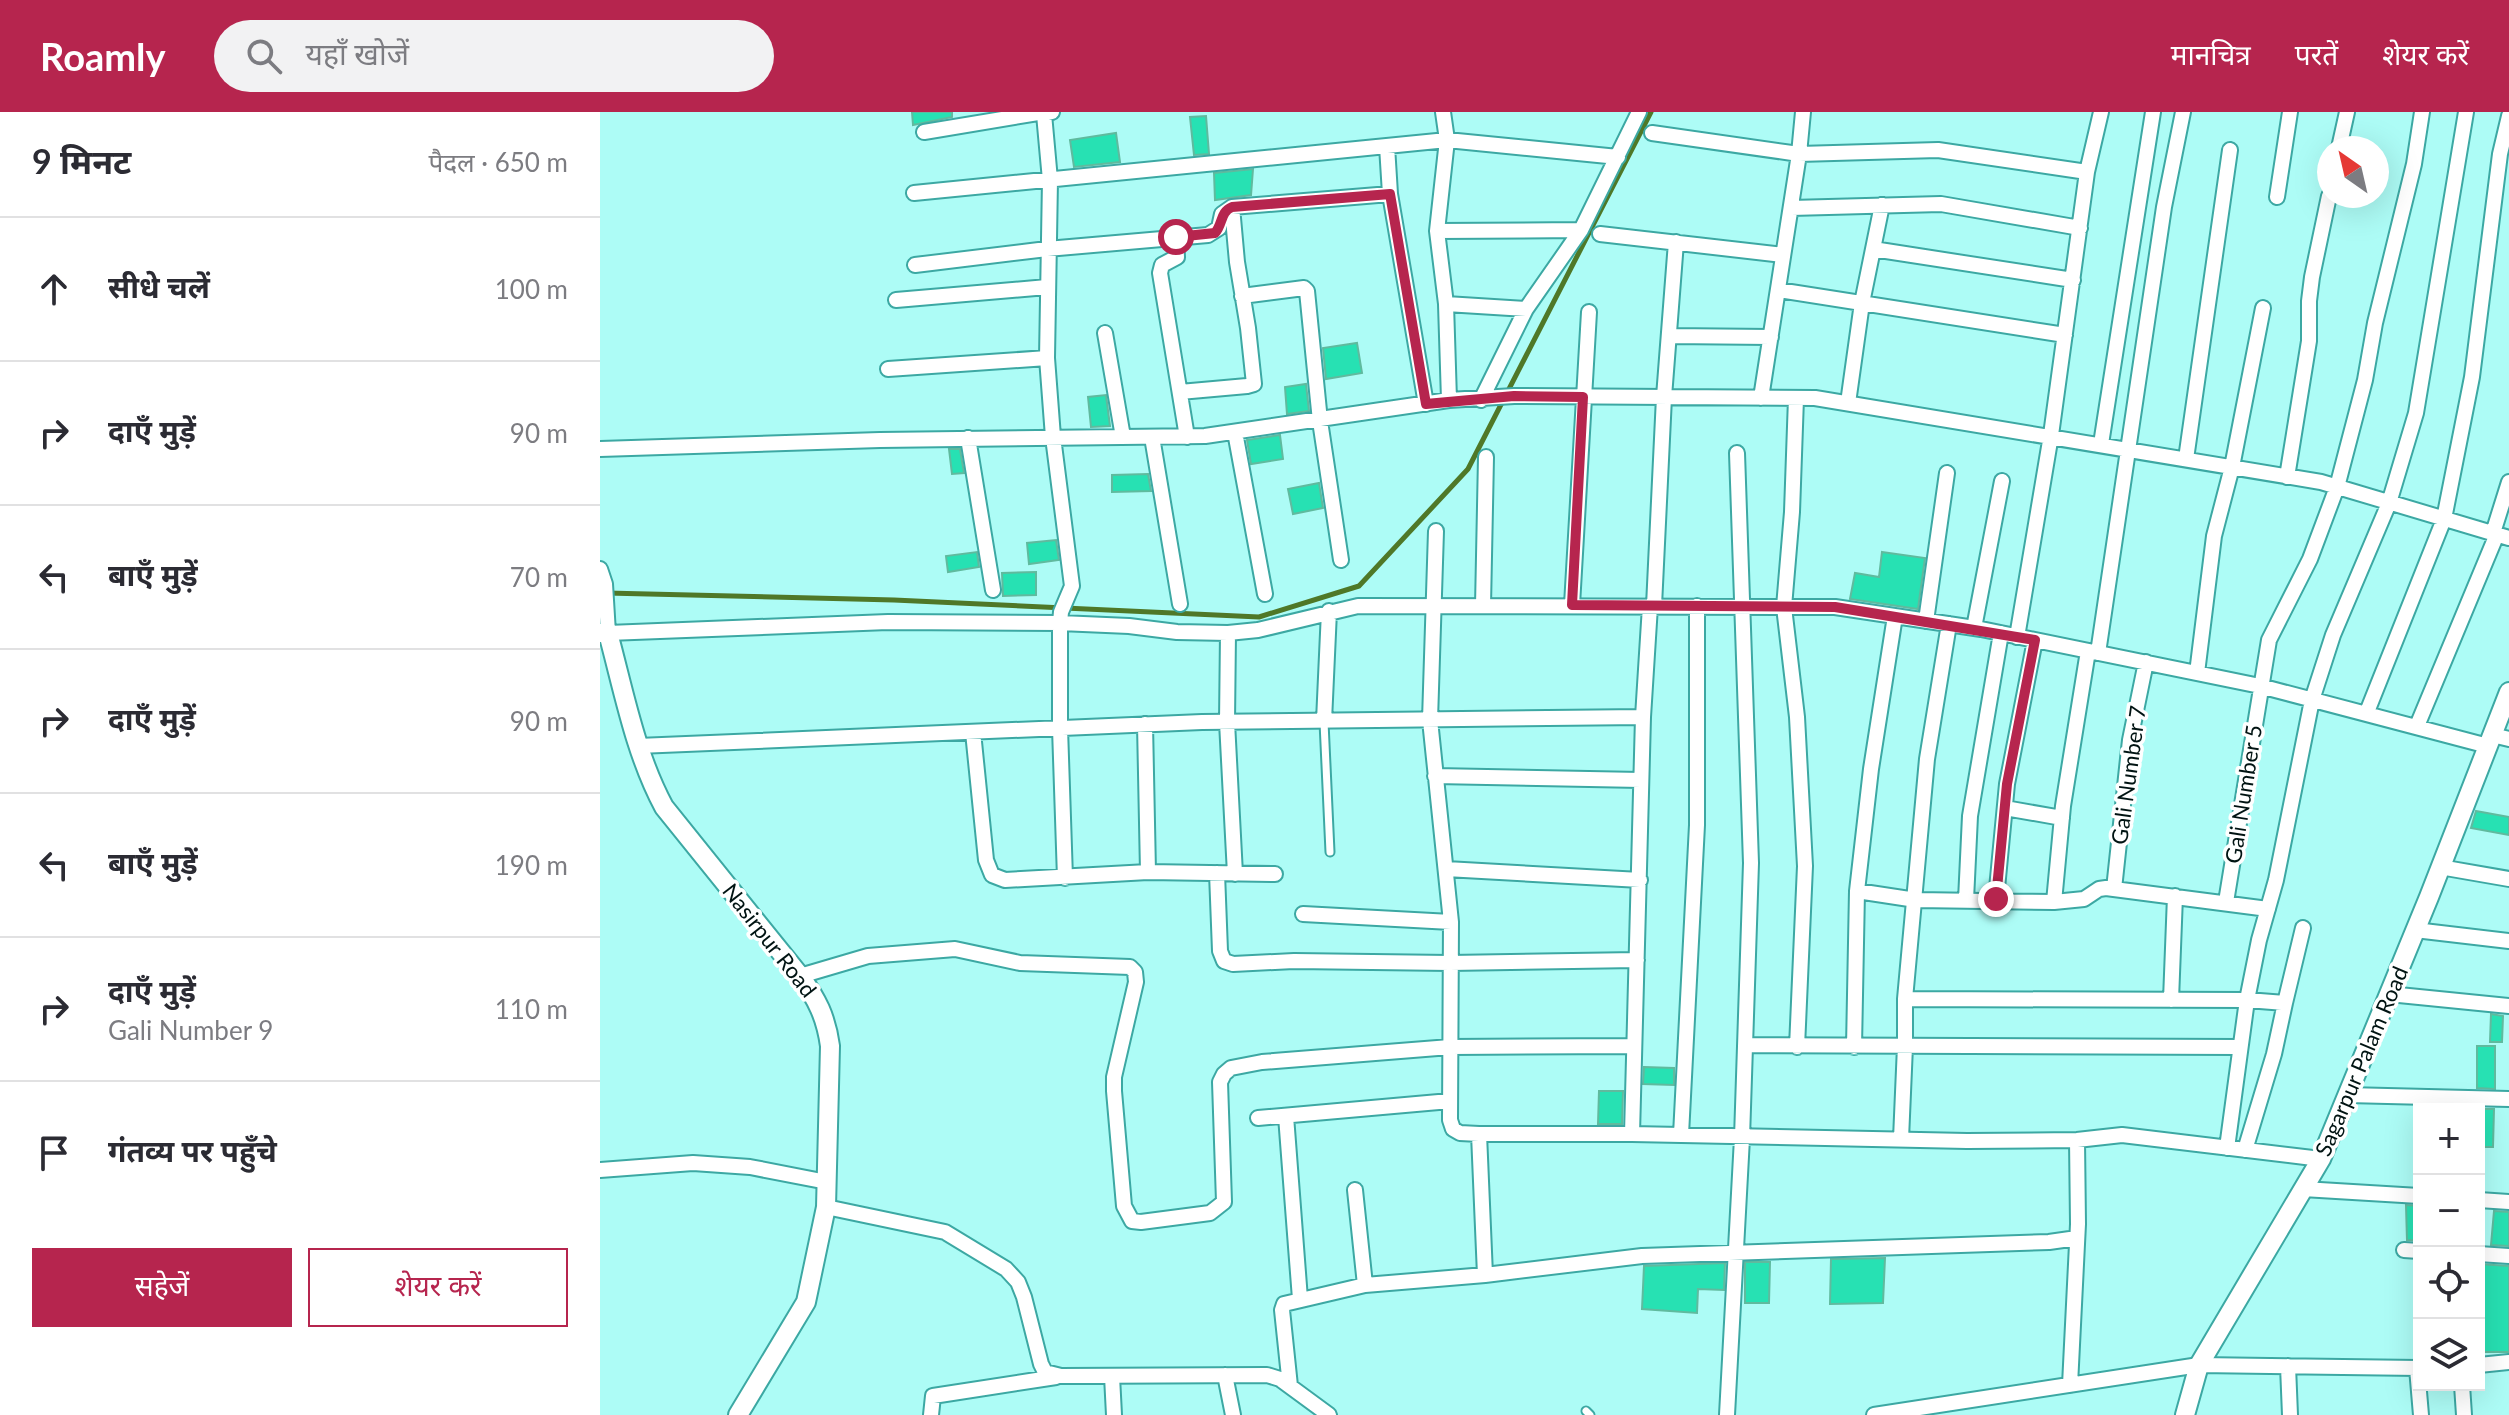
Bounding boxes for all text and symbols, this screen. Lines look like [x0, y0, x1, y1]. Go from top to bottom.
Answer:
search box [214, 20, 774, 92]
text: Roamly [40, 33, 166, 79]
icon: search [242, 34, 286, 78]
text: यहाँ खोजें [306, 35, 409, 71]
text: मानचित्र [2171, 37, 2251, 71]
text: परतें [2295, 37, 2338, 71]
text: शेयर करें [2382, 37, 2469, 71]
north arrow [2317, 136, 2389, 208]
text: 9 मिनट [32, 140, 131, 181]
text: पैदल · 650 m [428, 146, 568, 178]
route start [1158, 219, 1194, 255]
icon: ahead [32, 267, 76, 311]
text: सीधे चलें [108, 268, 210, 304]
text: 100 m [495, 273, 568, 305]
icon: right [32, 411, 76, 455]
text: दाएँ मुड़ें [108, 412, 196, 448]
text: 90 m [510, 417, 568, 449]
icon: left [32, 555, 76, 599]
text: बाएँ मुड़ें [108, 556, 198, 592]
text: 70 m [510, 561, 568, 593]
icon: right [32, 699, 76, 743]
text: दाएँ मुड़ें [108, 700, 196, 736]
street label: Gali Number 7 [2105, 704, 2151, 846]
text: 90 m [510, 705, 568, 737]
street label: Gali Number 5 [2219, 723, 2267, 865]
icon: left [32, 843, 76, 887]
text: बाएँ मुड़ें [108, 844, 198, 880]
text: 190 m [495, 849, 568, 881]
street label: Nasirpur Road [717, 878, 823, 1002]
route end [1978, 881, 2014, 917]
street label: Sagarpur Palam Road [2309, 962, 2413, 1160]
text: दाएँ मुड़ें [108, 972, 196, 1008]
icon: right [32, 987, 76, 1031]
text: 110 m [495, 993, 568, 1025]
text: Gali Number 9 [108, 1014, 273, 1046]
map controls [2413, 1103, 2485, 1391]
button: + [2413, 1103, 2485, 1175]
icon: arrive [32, 1131, 76, 1175]
text: गंतव्य पर पहुँचे [108, 1132, 277, 1168]
button: − [2413, 1175, 2485, 1247]
button: locate [2413, 1247, 2485, 1319]
button: सहेजें [32, 1248, 292, 1327]
button: शेयर करें [308, 1248, 568, 1327]
button: layers [2413, 1319, 2485, 1391]

